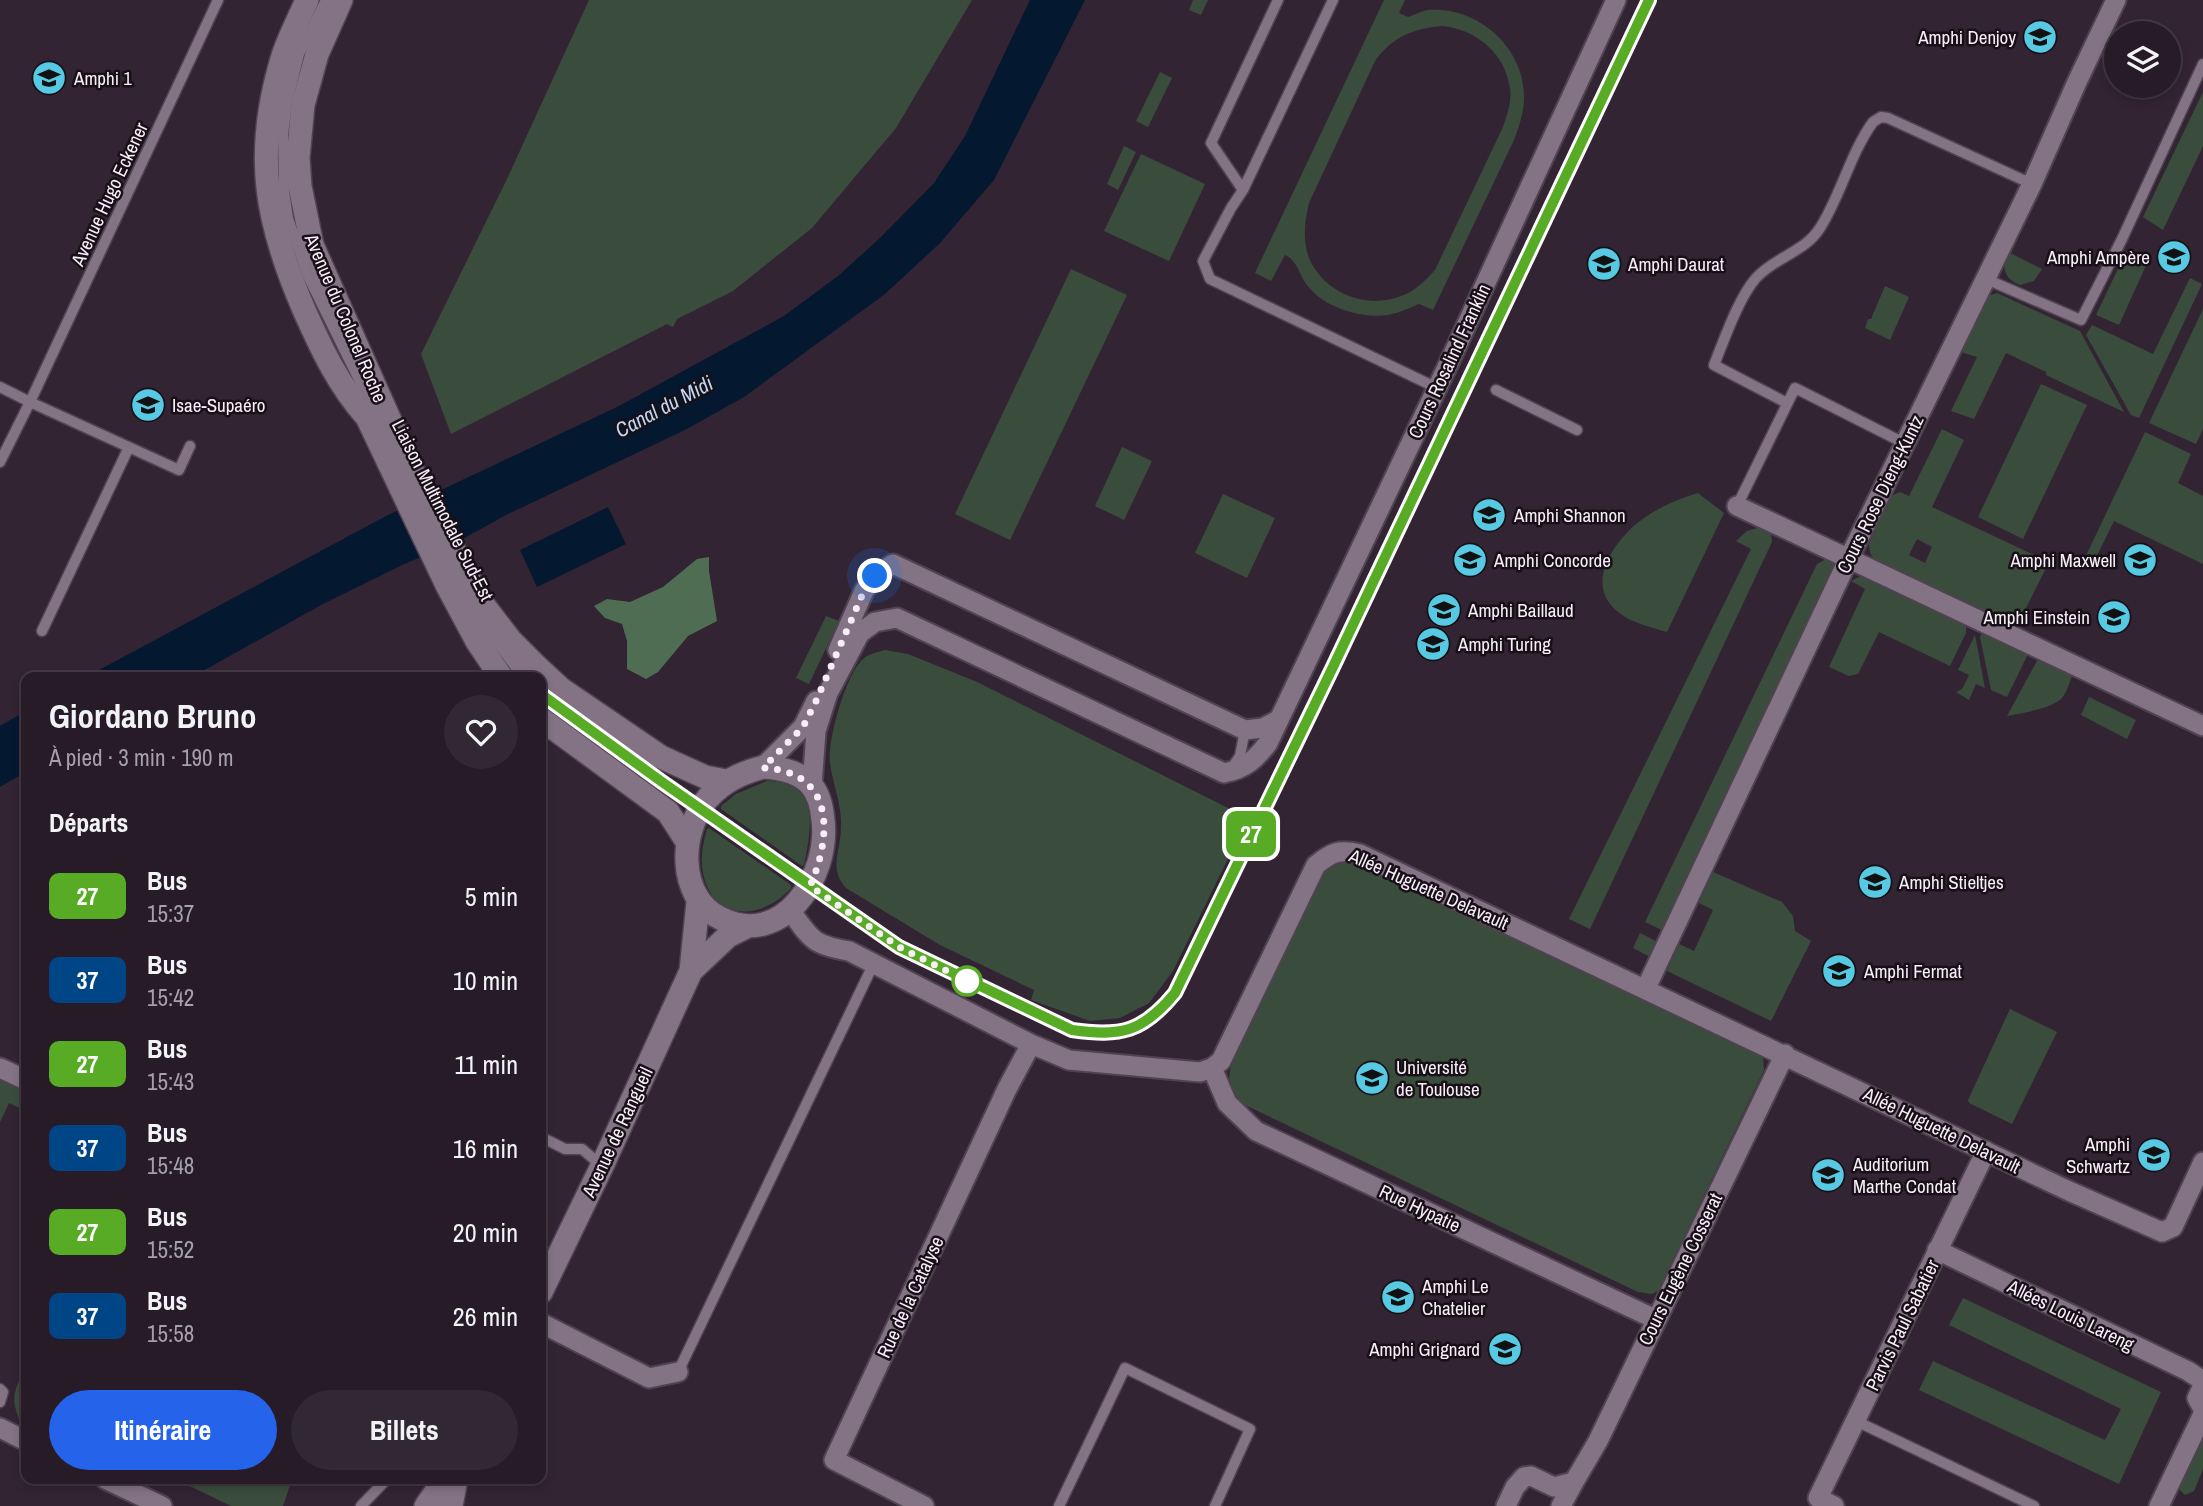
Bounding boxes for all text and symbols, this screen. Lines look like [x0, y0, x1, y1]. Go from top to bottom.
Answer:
school or university icon: Amphi Denjoy [2021, 18, 2059, 56]
map controls [2104, 21, 2181, 98]
button: layers [2104, 21, 2181, 98]
place label: Amphi Denjoy [1917, 24, 2016, 50]
school or university icon: Amphi 1 [30, 59, 68, 97]
place label: Amphi 1 [73, 65, 132, 91]
street label: Avenue Hugo Eckener [64, 117, 154, 271]
street label: Avenue du Colonel Roche [298, 229, 393, 406]
school or university icon: Amphi Ampère [2155, 238, 2193, 276]
place label: Amphi Ampère [2046, 244, 2150, 270]
school or university icon: Amphi Daurat [1585, 245, 1623, 283]
place label: Amphi Daurat [1627, 251, 1725, 277]
street label: Cours Rosalind Franklin [1402, 279, 1496, 443]
water label: Canal du Midi [610, 368, 718, 445]
school or university icon: Isae-Supaéro [129, 386, 167, 424]
place label: Isae-Supaéro [172, 392, 266, 418]
street label: Cours Rose Dieng-Kuntz [1830, 410, 1930, 578]
street label: Liaison Multimodale Sud-Est [386, 415, 500, 606]
school or university icon: Amphi Shannon [1470, 496, 1508, 534]
place label: Amphi Shannon [1513, 502, 1626, 528]
school or university icon: Amphi Concorde [1451, 541, 1489, 579]
school or university icon: Amphi Maxwell [2121, 541, 2159, 579]
place label: Amphi Concorde [1493, 547, 1611, 573]
place label: Amphi Maxwell [2009, 547, 2116, 573]
your location [857, 558, 892, 593]
school or university icon: Amphi Baillaud [1425, 591, 1463, 629]
place label: Amphi Baillaud [1467, 597, 1574, 623]
school or university icon: Amphi Einstein [2095, 598, 2133, 636]
place label: Amphi Einstein [1982, 604, 2090, 630]
school or university icon: Amphi Turing [1414, 625, 1452, 663]
place label: Amphi Turing [1457, 631, 1551, 657]
text: Giordano Bruno [49, 694, 256, 738]
button: heart [444, 695, 518, 769]
text: À pied · 3 min · 190 m [49, 742, 234, 773]
text: Départs [49, 805, 128, 840]
line badge: 27 [1220, 811, 1282, 857]
text: 27 [1240, 818, 1262, 850]
street label: Allée Huguette Delavault [1344, 842, 1513, 936]
text: Bus [147, 863, 187, 898]
school or university icon: Amphi Stieltjes [1856, 863, 1894, 901]
place label: Amphi Stieltjes [1898, 869, 2004, 895]
text: 5 min [465, 879, 518, 914]
text: 27 [77, 880, 98, 912]
text: 15:37 [147, 898, 194, 929]
text: Bus [147, 947, 187, 982]
school or university icon: Amphi Fermat [1820, 952, 1858, 990]
place label: Amphi Fermat [1863, 958, 1963, 984]
text: 10 min [453, 963, 518, 998]
text: 37 [77, 964, 98, 996]
unlabelled marker [952, 966, 982, 996]
text: 15:42 [147, 982, 194, 1013]
text: Bus [147, 1031, 187, 1066]
text: 11 min [454, 1047, 518, 1082]
text: 27 [77, 1048, 98, 1080]
place label: Université de Toulouse [1396, 1054, 1480, 1102]
school or university icon: Université de Toulouse [1353, 1059, 1391, 1097]
street label: Avenue de Rangueil [575, 1063, 659, 1202]
text: 15:43 [147, 1066, 194, 1097]
street label: Allée Huguette Delavault [1858, 1080, 2025, 1180]
text: Bus [147, 1115, 187, 1150]
text: 16 min [453, 1131, 518, 1166]
place label: Amphi Schwartz [2066, 1131, 2130, 1179]
text: 37 [77, 1132, 98, 1164]
school or university icon: Amphi Schwartz [2135, 1136, 2173, 1174]
text: 15:48 [147, 1150, 194, 1181]
place label: Auditorium Marthe Condat [1852, 1151, 1957, 1199]
school or university icon: Auditorium Marthe Condat [1809, 1156, 1847, 1194]
street label: Rue Hypatie [1375, 1178, 1465, 1238]
street label: Cours Eugène Cosserat [1632, 1188, 1728, 1349]
text: Bus [147, 1199, 187, 1234]
text: 20 min [453, 1215, 518, 1250]
text: 27 [77, 1216, 98, 1248]
street label: Rue de la Catalyse [870, 1232, 950, 1362]
text: 15:52 [147, 1234, 194, 1265]
street label: Parvis Paul Sabatier [1859, 1254, 1945, 1395]
place label: Amphi Le Chatelier [1421, 1273, 1489, 1321]
street label: Allées Louis Lareng [2003, 1273, 2139, 1357]
school or university icon: Amphi Le Chatelier [1379, 1278, 1417, 1316]
text: Bus [147, 1283, 187, 1318]
text: 26 min [453, 1299, 518, 1334]
text: 37 [77, 1300, 98, 1332]
text: 15:58 [147, 1318, 194, 1349]
school or university icon: Amphi Grignard [1486, 1330, 1524, 1368]
place label: Amphi Grignard [1368, 1336, 1480, 1362]
button: Itinéraire [49, 1390, 277, 1470]
button: Billets [291, 1390, 518, 1470]

